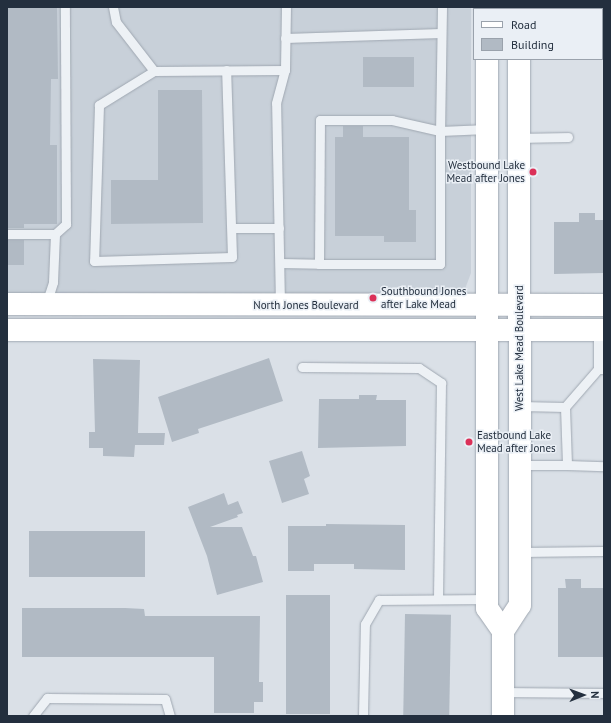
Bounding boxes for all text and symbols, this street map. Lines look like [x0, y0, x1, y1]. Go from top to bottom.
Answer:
legend [473, 8, 603, 60]
text: Road [511, 17, 536, 32]
text: Building [511, 37, 554, 52]
place label: Westbound Lake Mead after Jones [446, 159, 525, 185]
marker: Westbound Lake Mead after Jones [528, 167, 538, 177]
place label: Southbound Jones after Lake Mead [381, 285, 466, 311]
street label: West Lake Mead Boulevard [512, 285, 526, 411]
marker: Southbound Jones after Lake Mead [368, 293, 378, 303]
street label: North Jones Boulevard [253, 298, 359, 312]
place label: Eastbound Lake Mead after Jones [477, 429, 556, 455]
marker: Eastbound Lake Mead after Jones [464, 437, 474, 447]
north arrow [563, 675, 603, 715]
text: N [588, 691, 602, 699]

